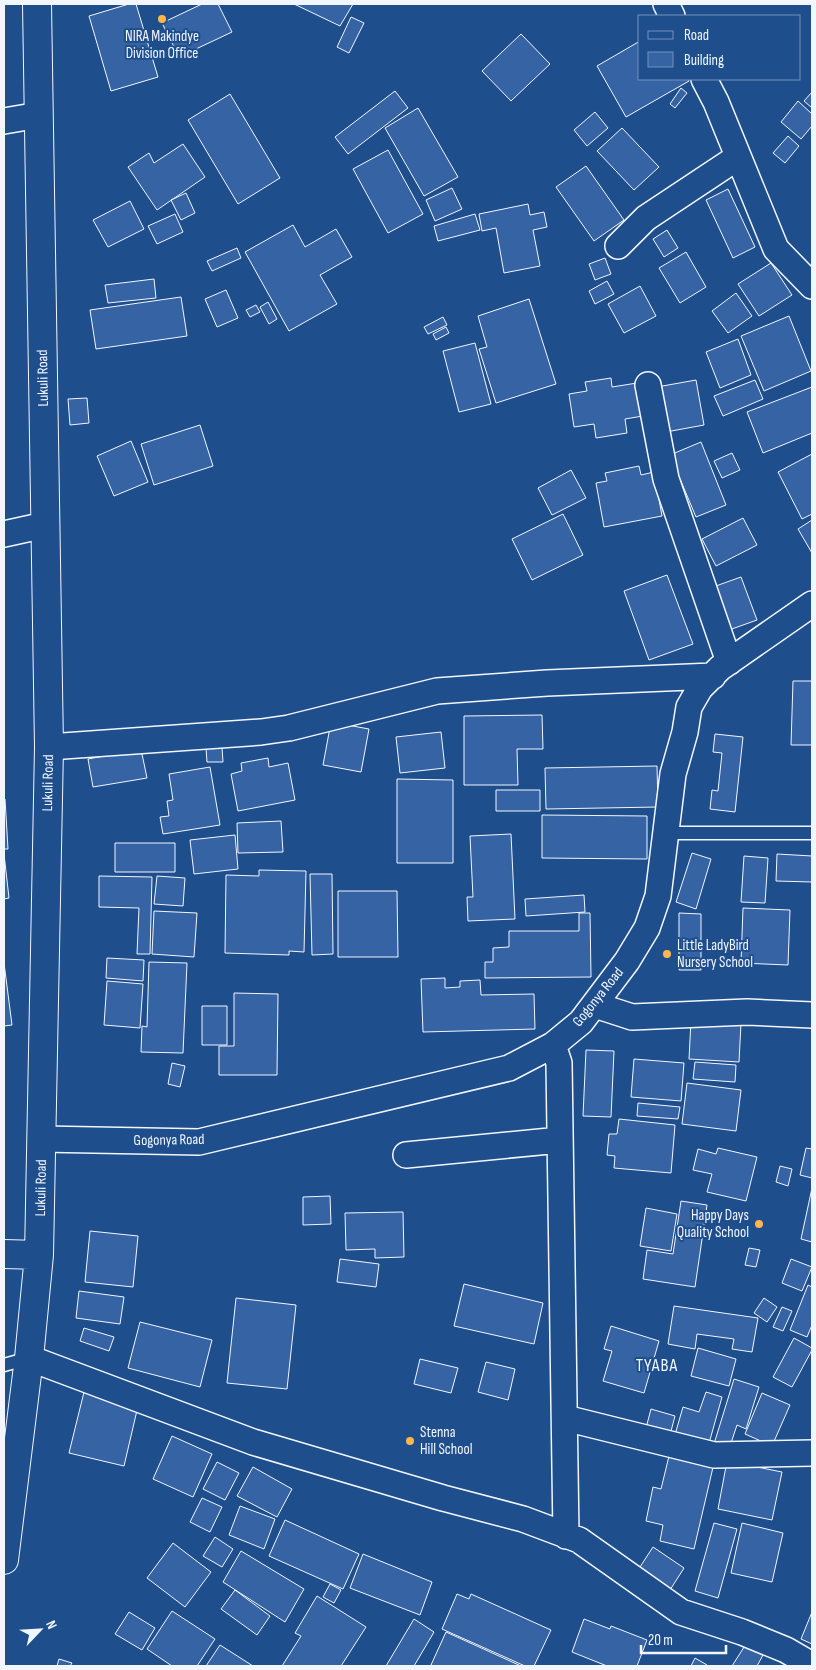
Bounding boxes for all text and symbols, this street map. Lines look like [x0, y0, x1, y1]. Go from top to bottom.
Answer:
marker: NIRA Makindye Division Office [156, 13, 168, 25]
legend [638, 15, 801, 80]
text: Road [684, 26, 709, 45]
place label: NIRA Makindye Division Office [125, 27, 199, 63]
text: Building [684, 51, 724, 70]
street label: Lukuli Road [33, 349, 53, 407]
street label: Lukuli Road [38, 754, 58, 812]
place label: Little LadyBird Nursery School [677, 936, 753, 972]
marker: Little LadyBird Nursery School [661, 948, 673, 960]
street label: Gogonya Road [568, 963, 628, 1031]
street label: Gogonya Road [133, 1130, 205, 1150]
street label: Lukuli Road [31, 1159, 51, 1217]
place label: Happy Days Quality School [677, 1206, 749, 1242]
marker: Happy Days Quality School [753, 1218, 765, 1230]
district label: TYABA [636, 1355, 678, 1376]
place label: Stenna Hill School [420, 1423, 472, 1459]
marker: Stenna Hill School [404, 1435, 416, 1447]
north arrow [15, 1605, 65, 1655]
text: N [42, 1618, 61, 1632]
scale bar [641, 1622, 726, 1654]
text: 20 m [648, 1631, 673, 1650]

